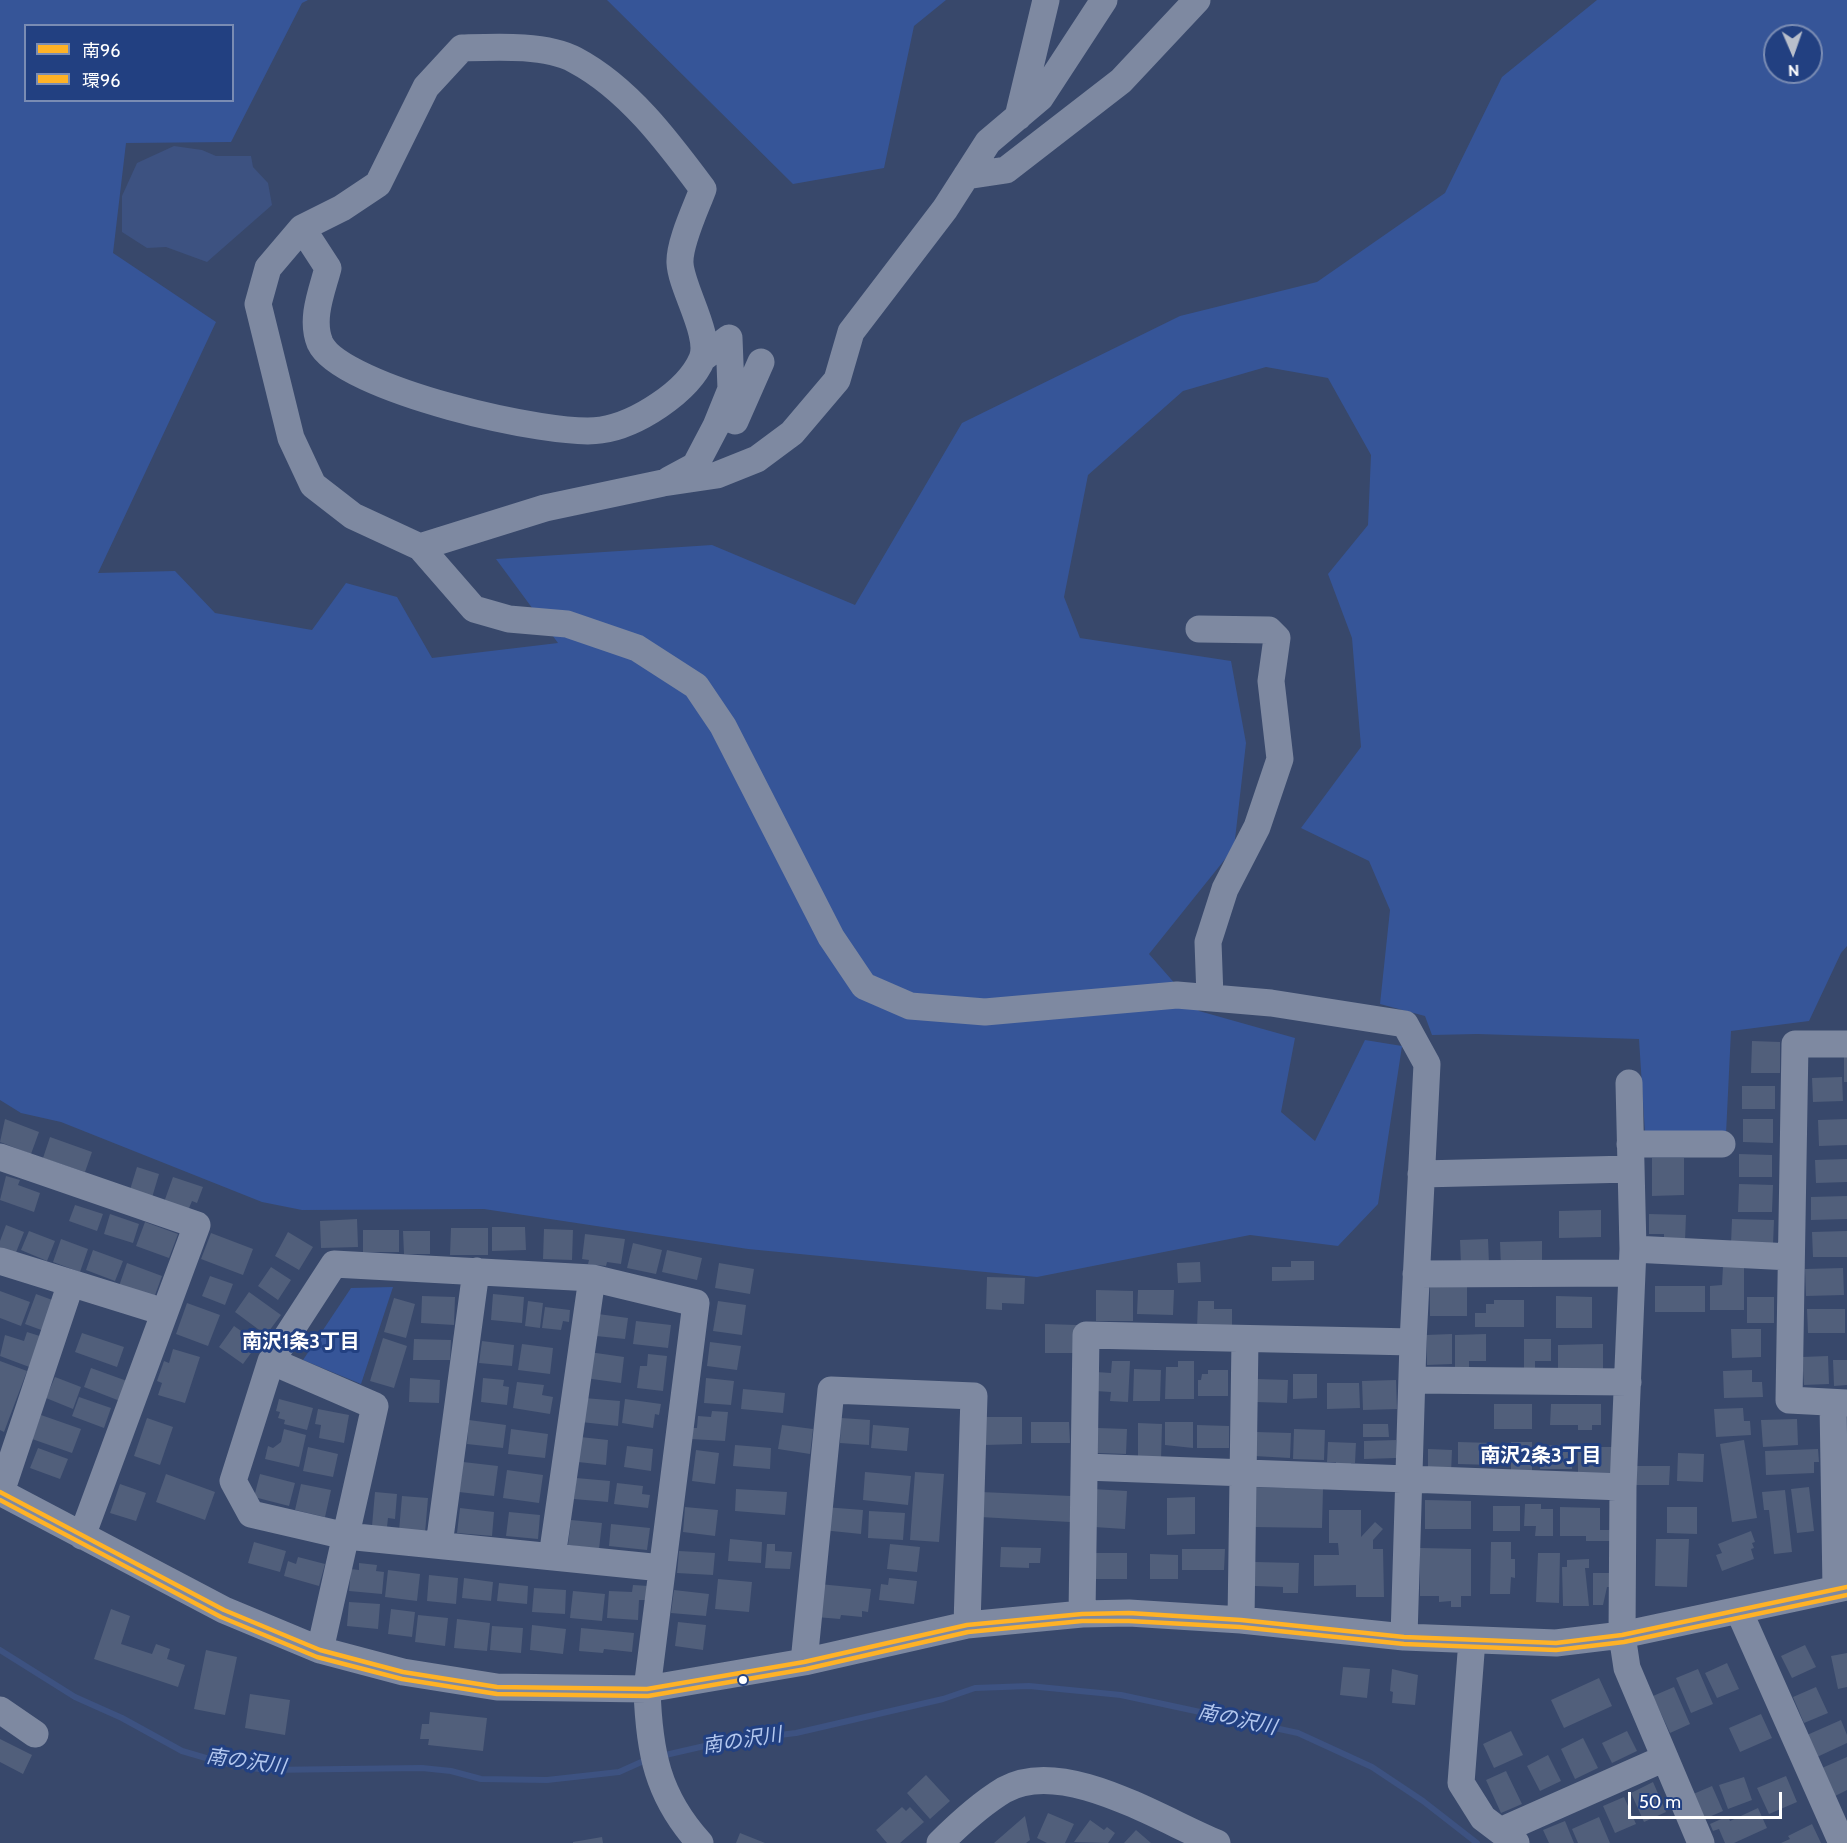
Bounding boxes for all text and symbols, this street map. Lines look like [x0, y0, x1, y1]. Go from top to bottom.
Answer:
legend [24, 24, 234, 102]
north arrow [1763, 24, 1823, 84]
text: 南96 [82, 40, 120, 62]
text: N [1788, 61, 1800, 80]
text: 環96 [82, 70, 120, 92]
district label: 南沢1条3丁目 [242, 1330, 360, 1354]
district label: 南沢2条3丁目 [1480, 1444, 1602, 1468]
unlabelled marker [737, 1674, 749, 1686]
water label: 南の沢川 [1195, 1700, 1279, 1740]
water label: 南の沢川 [701, 1723, 783, 1759]
water label: 南の沢川 [205, 1745, 287, 1779]
scale bar [1631, 1780, 1786, 1818]
text: 50 m [1639, 1791, 1681, 1813]

